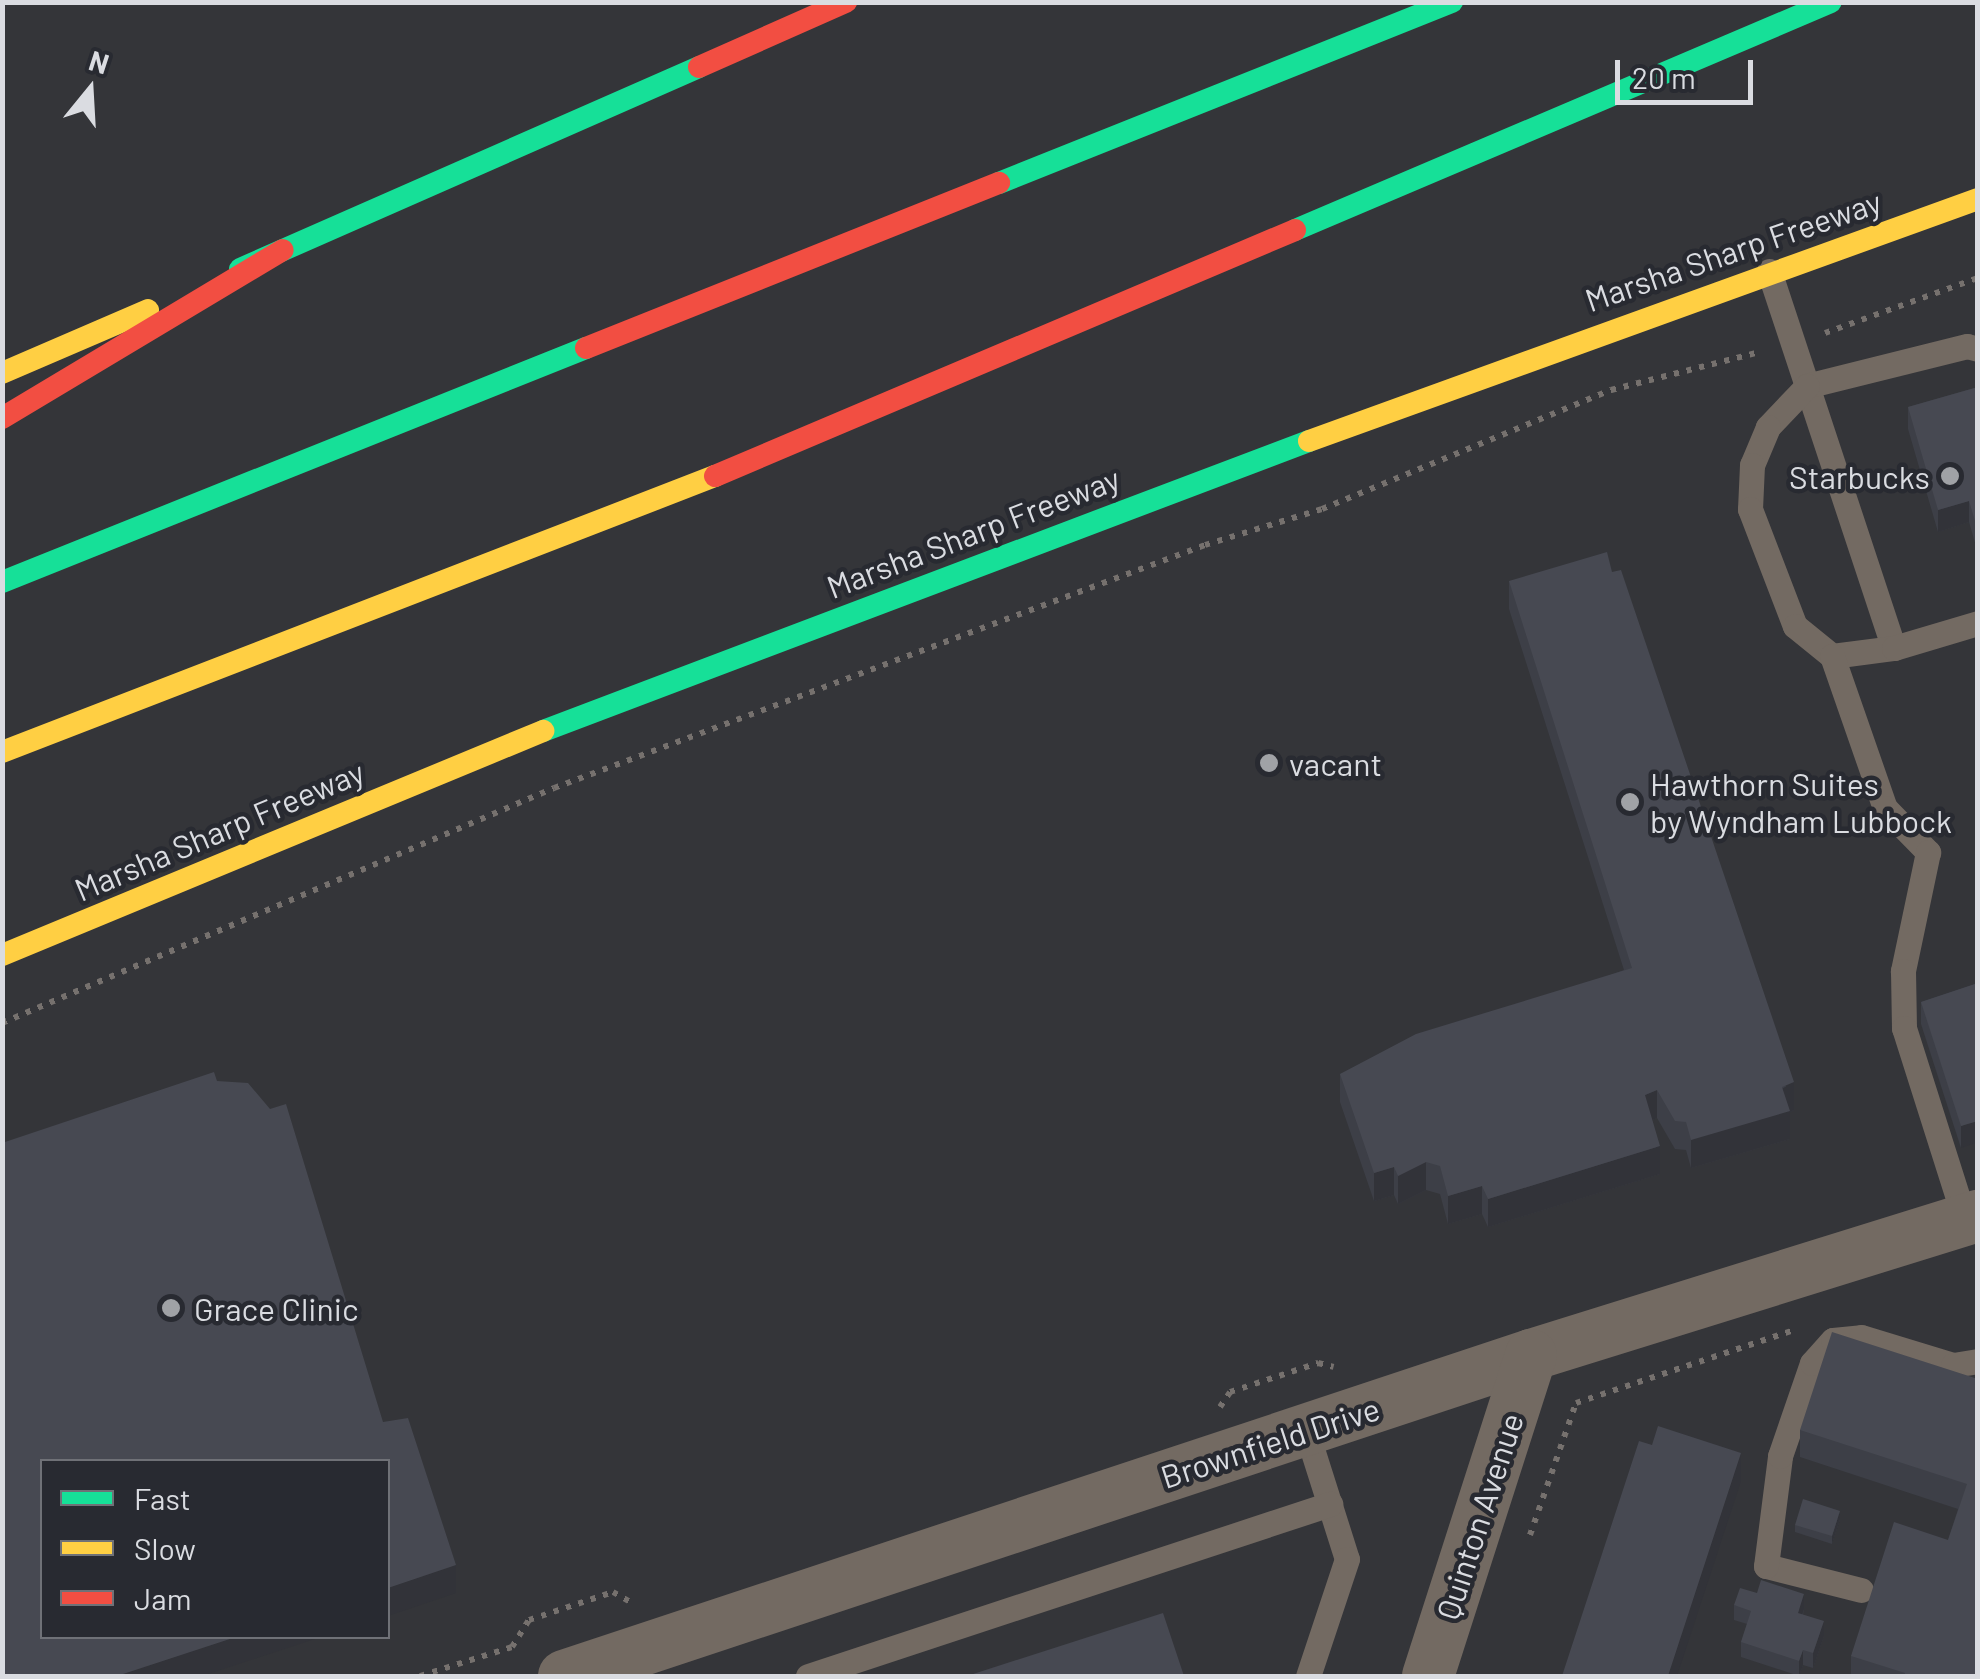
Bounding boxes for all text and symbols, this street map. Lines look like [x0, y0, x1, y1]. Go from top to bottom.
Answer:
north arrow [40, 40, 140, 140]
scale bar [1620, 40, 1758, 102]
text: N [85, 42, 113, 81]
text: 20 m [1632, 59, 1696, 95]
street label: Marsha Sharp Freeway [1580, 181, 1886, 319]
place label: Starbucks [1789, 457, 1930, 495]
street label: Marsha Sharp Freeway [821, 458, 1125, 606]
marker: Starbucks [1939, 465, 1961, 487]
place label: vacant [1289, 744, 1382, 782]
street label: Marsha Sharp Freeway [68, 752, 370, 908]
marker: vacant [1258, 752, 1280, 774]
place label: Hawthorn Suites by Wyndham Lubbock [1650, 765, 1952, 840]
marker: Hawthorn Suites by Wyndham Lubbock [1619, 791, 1641, 813]
place label: Grace Clinic [194, 1289, 359, 1327]
marker: Grace Clinic [158, 1295, 184, 1321]
street label: Brownfield Drive [1156, 1389, 1384, 1495]
street label: Quinton Avenue [1428, 1408, 1530, 1624]
legend [40, 1459, 390, 1639]
text: Fast [134, 1480, 191, 1516]
text: Slow [134, 1530, 196, 1566]
text: Jam [134, 1580, 191, 1616]

